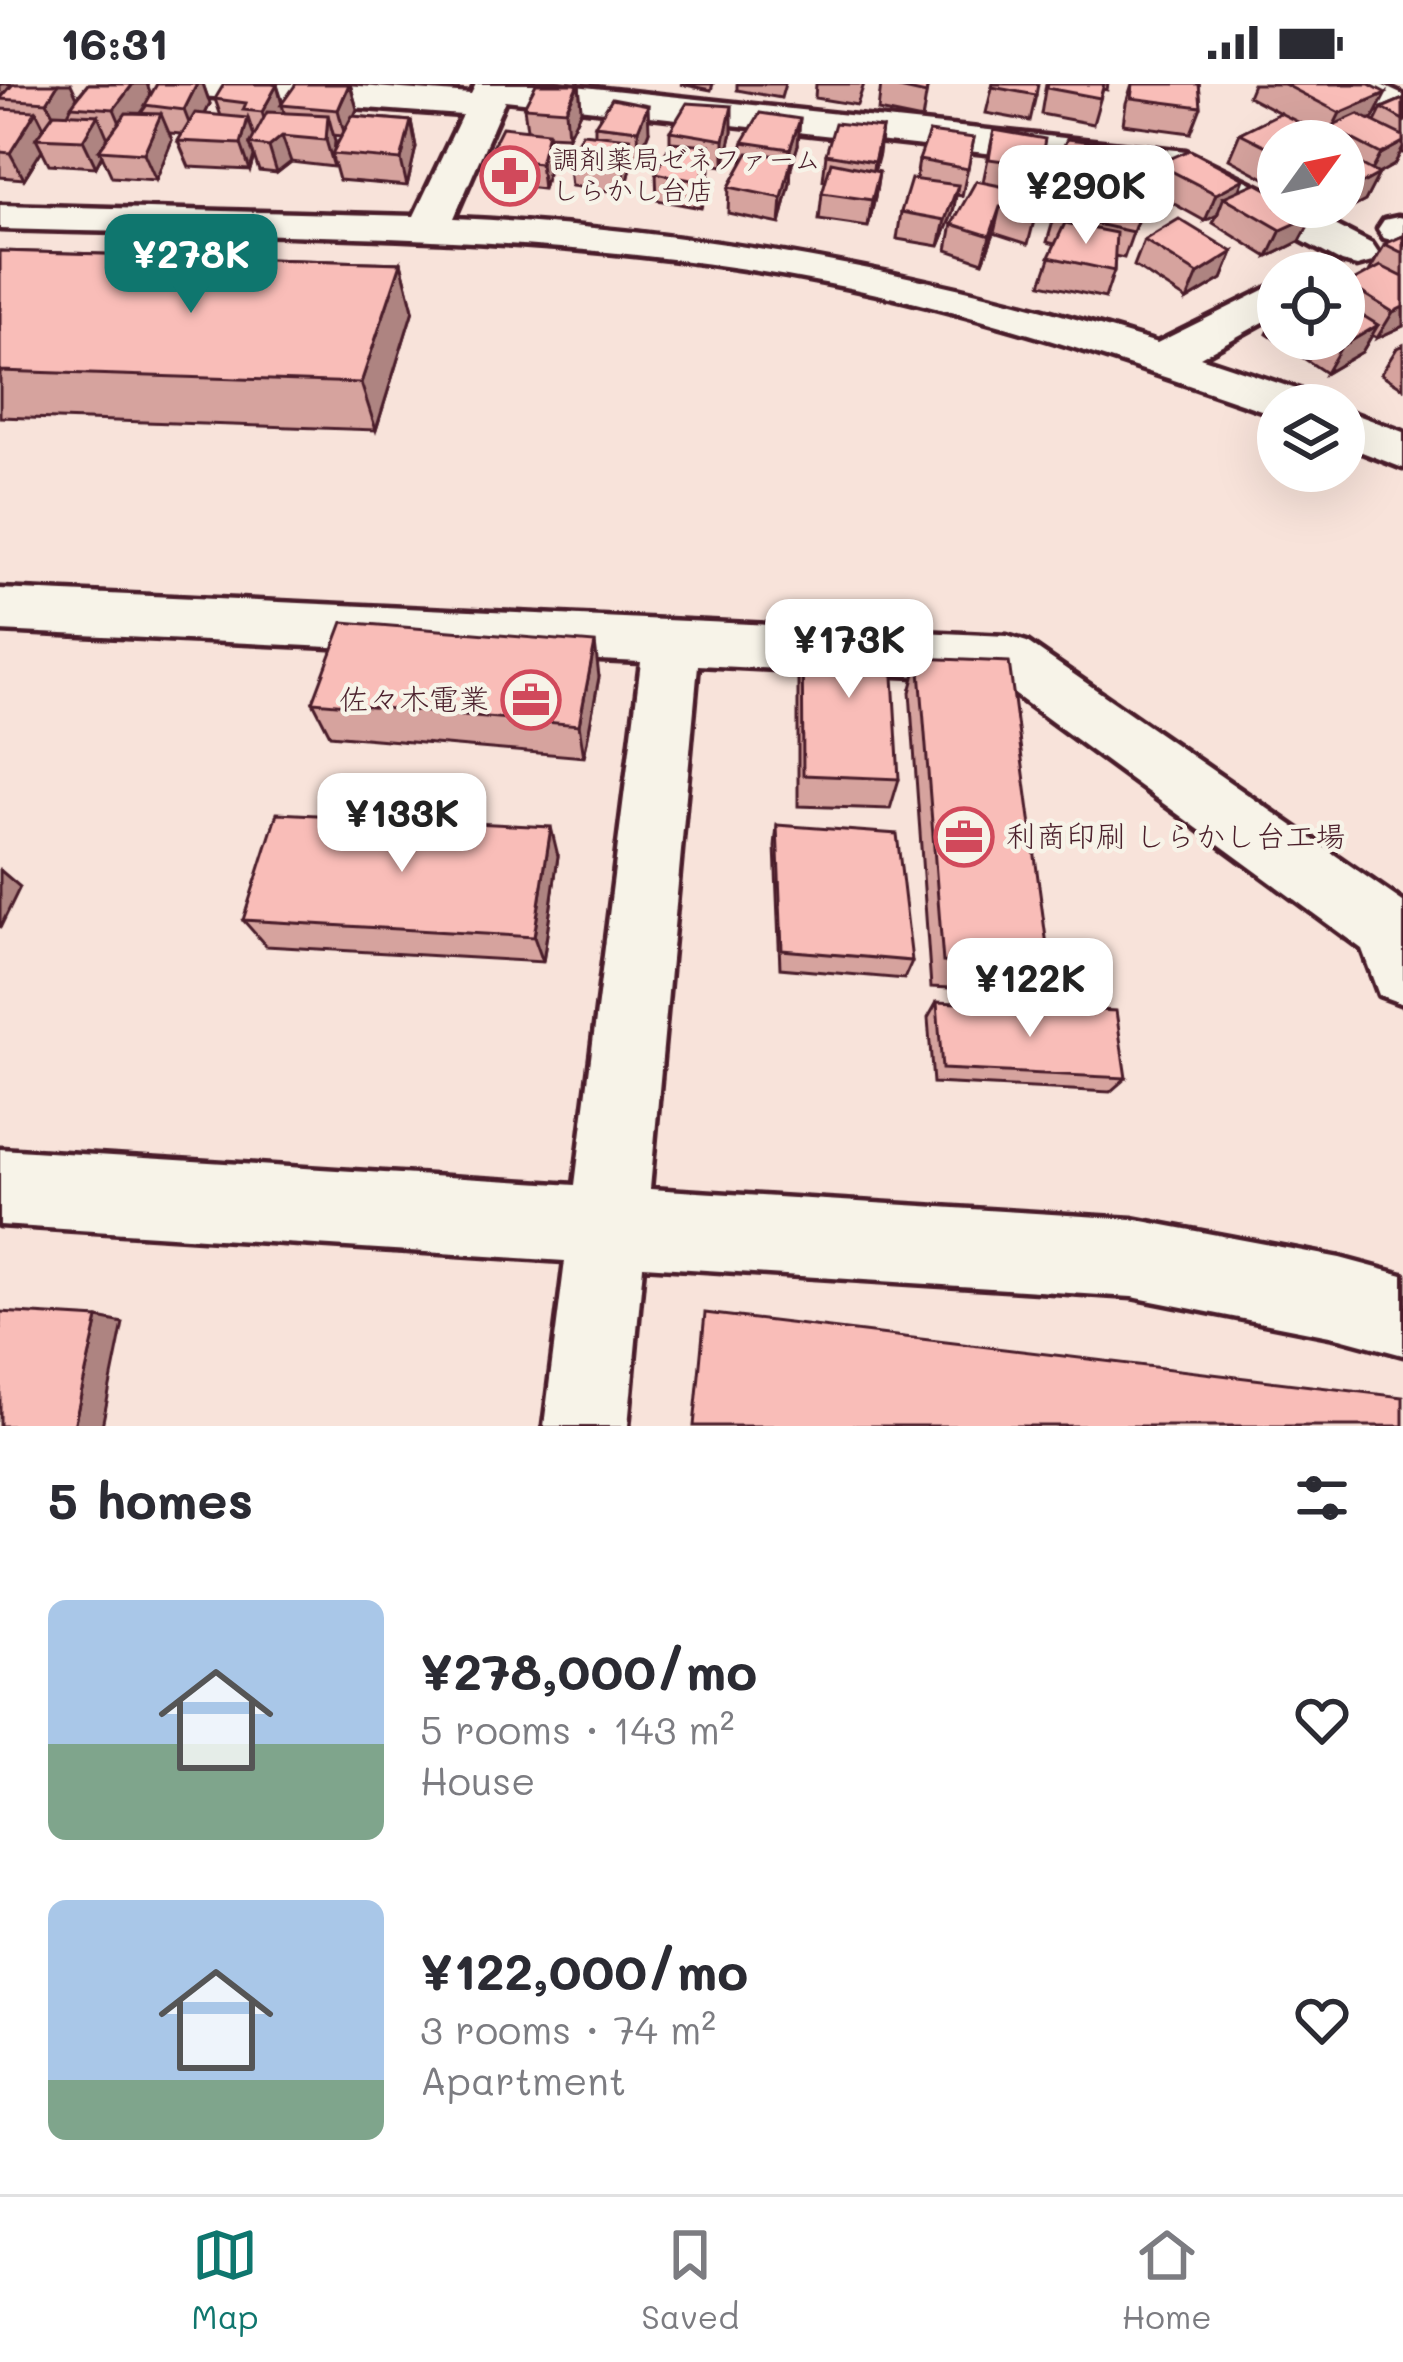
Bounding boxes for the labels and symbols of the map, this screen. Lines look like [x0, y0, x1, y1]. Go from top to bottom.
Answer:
north arrow [1257, 120, 1365, 228]
place label: 調剤薬局ゼネファーム しらかし台店 [552, 141, 821, 207]
pharmacy icon: 調剤薬局ゼネファーム しらかし台店 [479, 145, 541, 207]
pin: ¥290K [1002, 145, 1170, 247]
pin: ¥278K [107, 214, 275, 316]
pin: ¥173K [765, 599, 933, 701]
office icon: 佐々木電業 [500, 669, 562, 731]
place label: 佐々木電業 [339, 678, 489, 718]
pin: ¥133K [318, 773, 486, 875]
office icon: 利商印刷 しらかし台工場 [933, 806, 995, 868]
place label: 利商印刷 しらかし台工場 [1006, 815, 1346, 855]
pin: ¥122K [946, 938, 1114, 1040]

